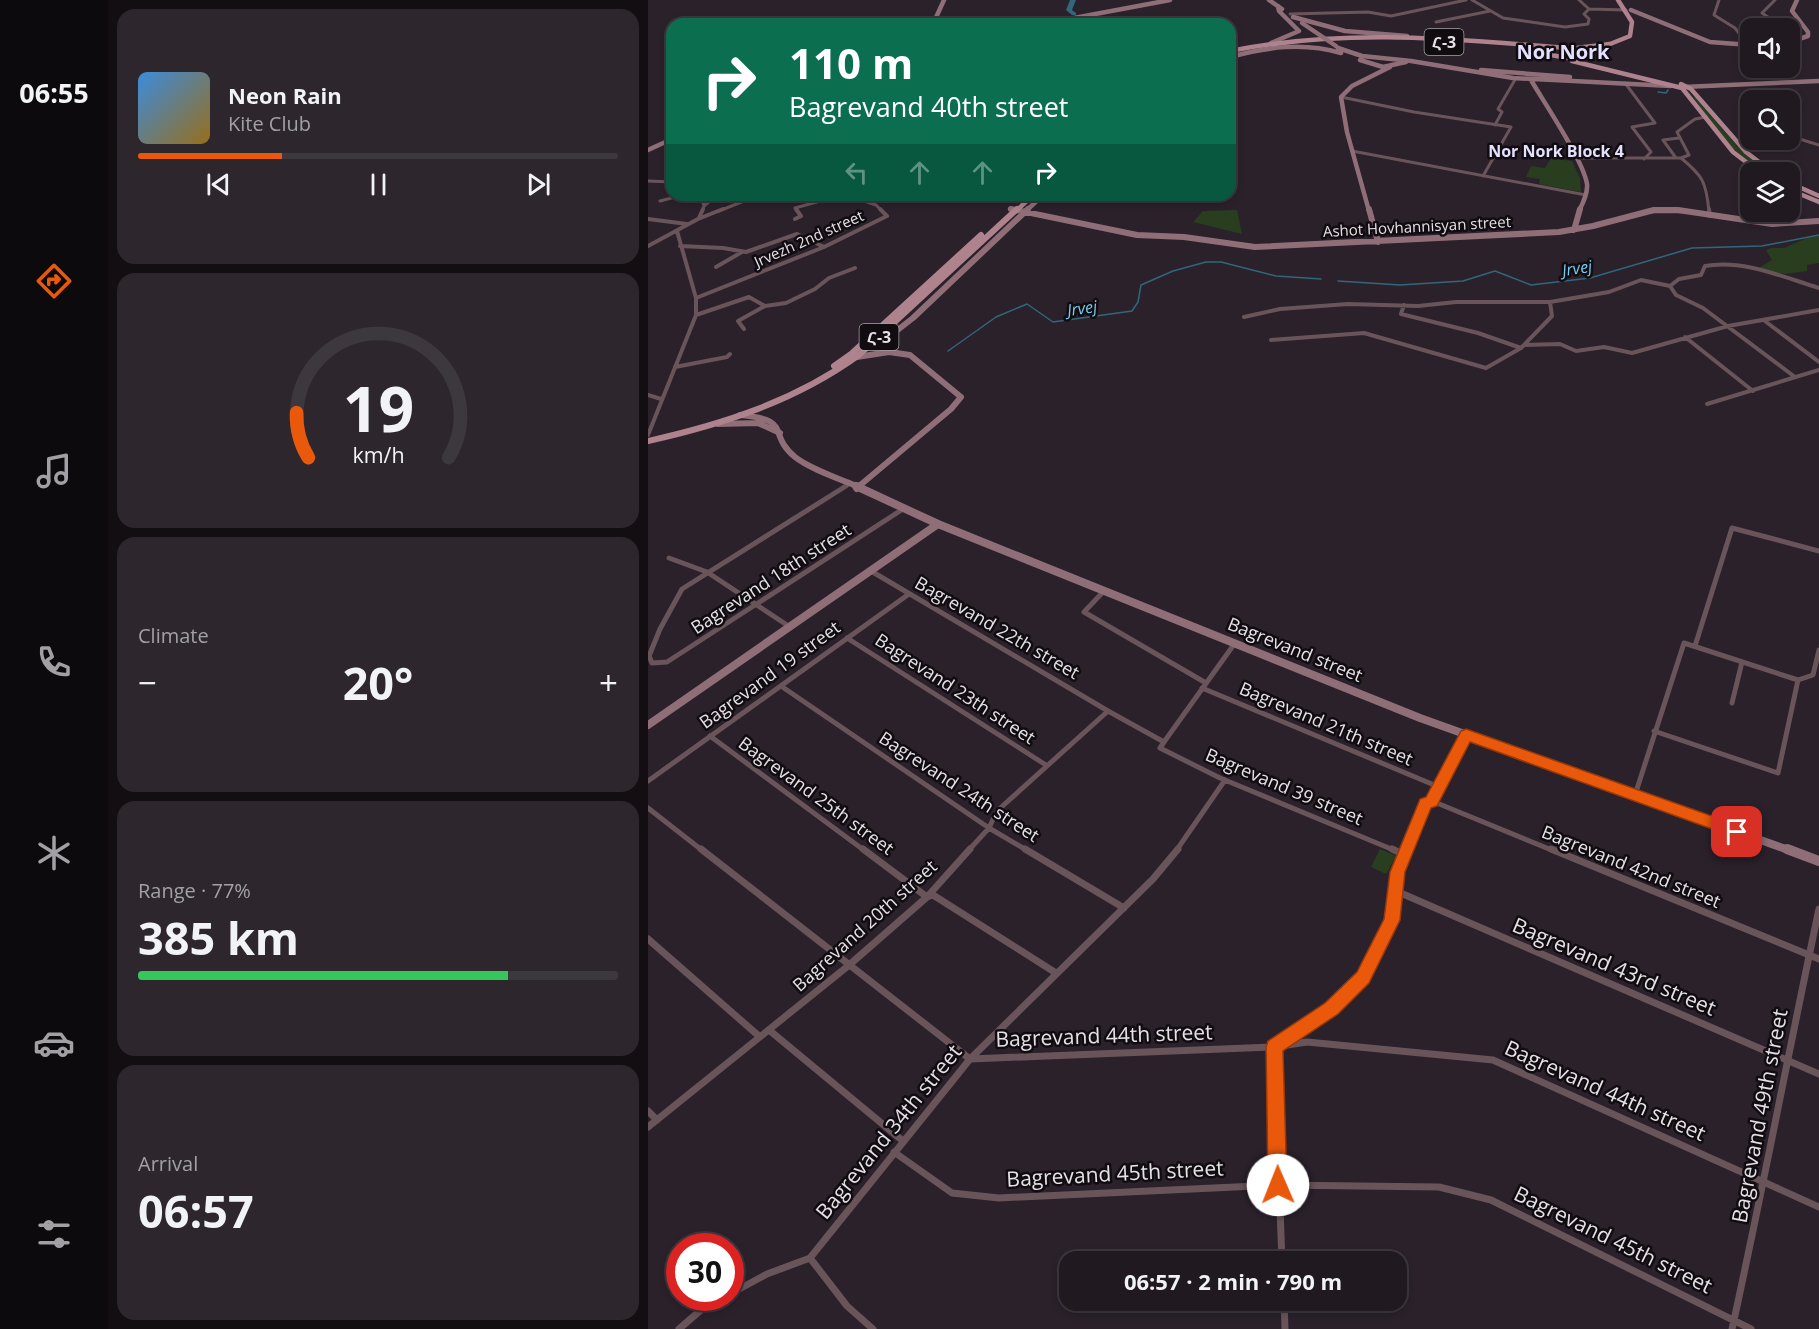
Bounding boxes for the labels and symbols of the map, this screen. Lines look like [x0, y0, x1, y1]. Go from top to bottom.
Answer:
road number: Հ-3 [1424, 29, 1464, 55]
district label: Nor Nork [1516, 38, 1610, 65]
district label: Nor Nork Block 4 [1488, 140, 1624, 162]
street label: Jrvezh 2nd street [749, 205, 867, 272]
street label: Ashot Hovhannisyan street [1322, 211, 1511, 241]
water label: Jrvej [1558, 255, 1594, 282]
water label: Jrvej [1063, 295, 1099, 321]
road number: Հ-3 [860, 324, 898, 350]
street label: Bagrevand 18th street [686, 517, 855, 639]
street label: Bagrevand 22th street [911, 570, 1084, 684]
street label: Bagrevand street [1224, 611, 1366, 687]
street label: Bagrevand 19 street [694, 615, 845, 734]
street label: Bagrevand 23th street [871, 627, 1040, 749]
street label: Bagrevand 21th street [1236, 676, 1417, 771]
street label: Bagrevand 24th street [875, 725, 1044, 847]
street label: Bagrevand 25th street [734, 731, 899, 860]
street label: Bagrevand 39 street [1202, 742, 1367, 830]
pin [1711, 806, 1762, 857]
street label: Bagrevand 42nd street [1538, 819, 1724, 913]
street label: Bagrevand 20th street [787, 854, 942, 997]
street label: Bagrevand 43rd street [1508, 911, 1720, 1022]
street label: Bagrevand 49th street [1725, 1006, 1793, 1225]
street label: Bagrevand 44th street [995, 1017, 1213, 1053]
street label: Bagrevand 44th street [1500, 1033, 1710, 1147]
street label: Bagrevand 34th street [809, 1038, 967, 1225]
street label: Bagrevand 45th street [1006, 1153, 1224, 1193]
position arrow [1246, 1153, 1310, 1217]
street label: Bagrevand 45th street [1510, 1179, 1717, 1299]
speed limit sign: 30 [666, 1233, 744, 1311]

